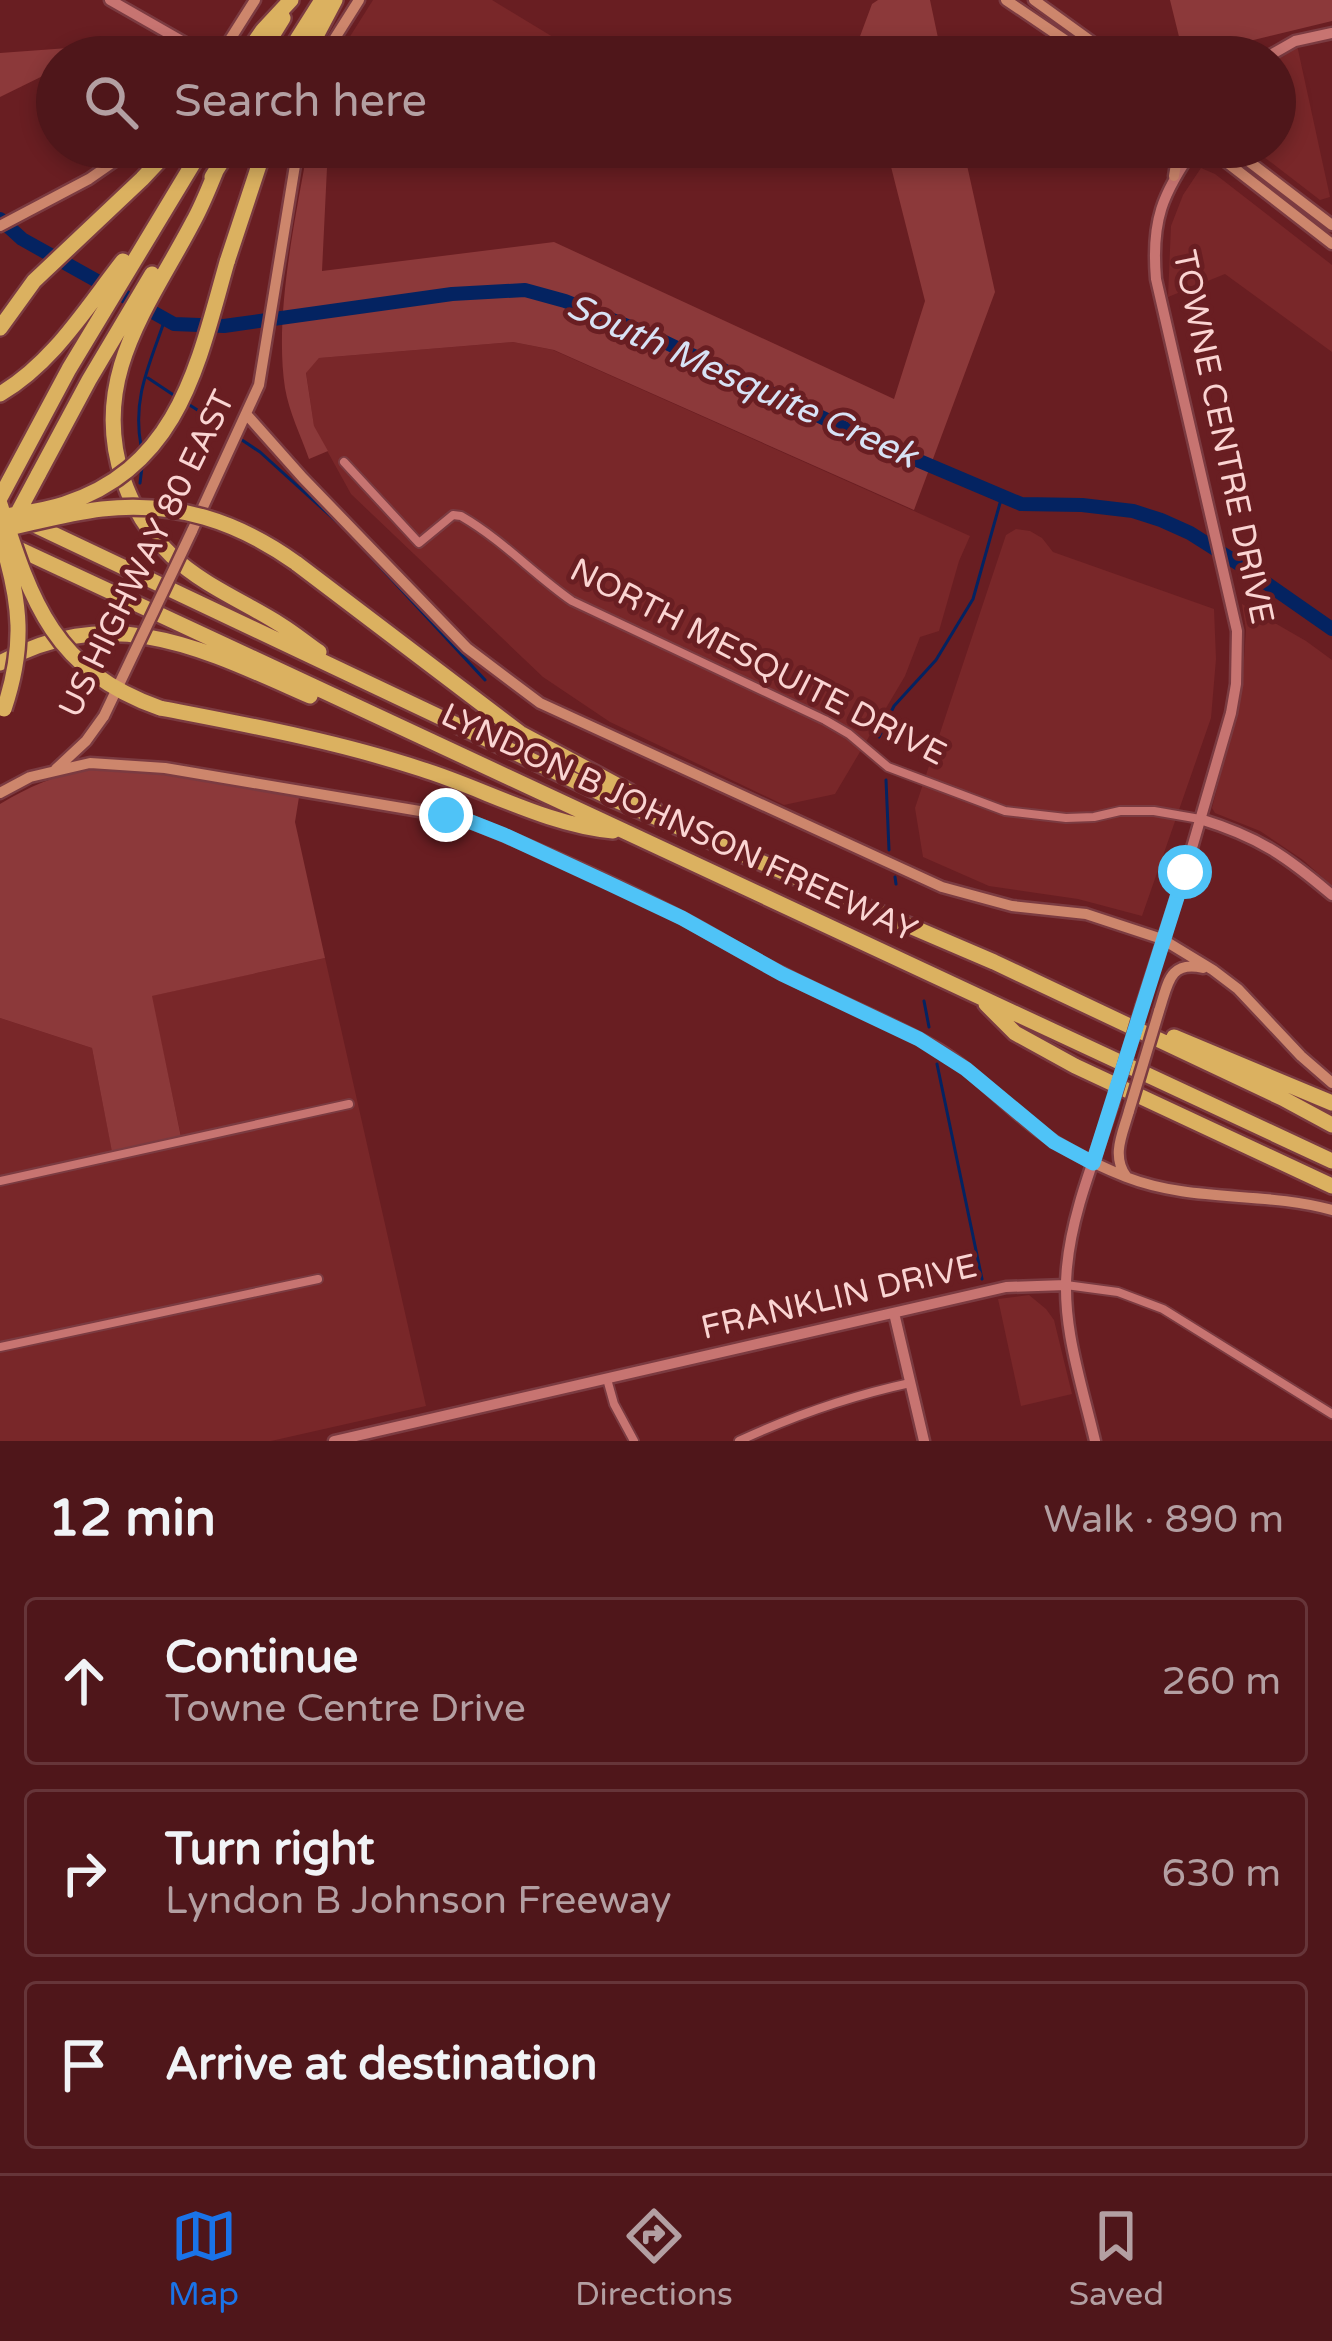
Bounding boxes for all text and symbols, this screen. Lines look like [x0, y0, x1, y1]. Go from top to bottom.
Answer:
search box [36, 36, 1296, 168]
icon: search [78, 69, 144, 135]
text: Search here [174, 75, 427, 129]
street label: TOWNE CENTRE DRIVE [1164, 247, 1282, 627]
water label: South Mesquite Creek [561, 284, 926, 479]
street label: US HIGHWAY 80 EAST [51, 384, 243, 724]
street label: NORTH MESQUITE DRIVE [564, 550, 952, 774]
street label: LYNDON B JOHNSON FREEWAY [435, 695, 923, 951]
route end [419, 788, 473, 842]
route start [1158, 845, 1212, 899]
street label: FRANKLIN DRIVE [697, 1246, 981, 1348]
text: 12 min [48, 1488, 216, 1550]
text: Walk · 890 m [1043, 1496, 1284, 1543]
text: Continue [165, 1631, 358, 1685]
icon: ahead [51, 1648, 117, 1714]
text: 260 m [1162, 1658, 1281, 1705]
text: Towne Centre Drive [165, 1685, 526, 1732]
text: Turn right [165, 1823, 374, 1877]
icon: right [51, 1840, 117, 1906]
text: 630 m [1162, 1850, 1281, 1897]
text: Lyndon B Johnson Freeway [165, 1877, 671, 1924]
icon: arrive [51, 2032, 117, 2098]
text: Arrive at destination [165, 2038, 597, 2092]
tab: Map [168, 2203, 239, 2314]
tab: Directions [575, 2203, 733, 2314]
tab: Saved [1069, 2203, 1164, 2314]

